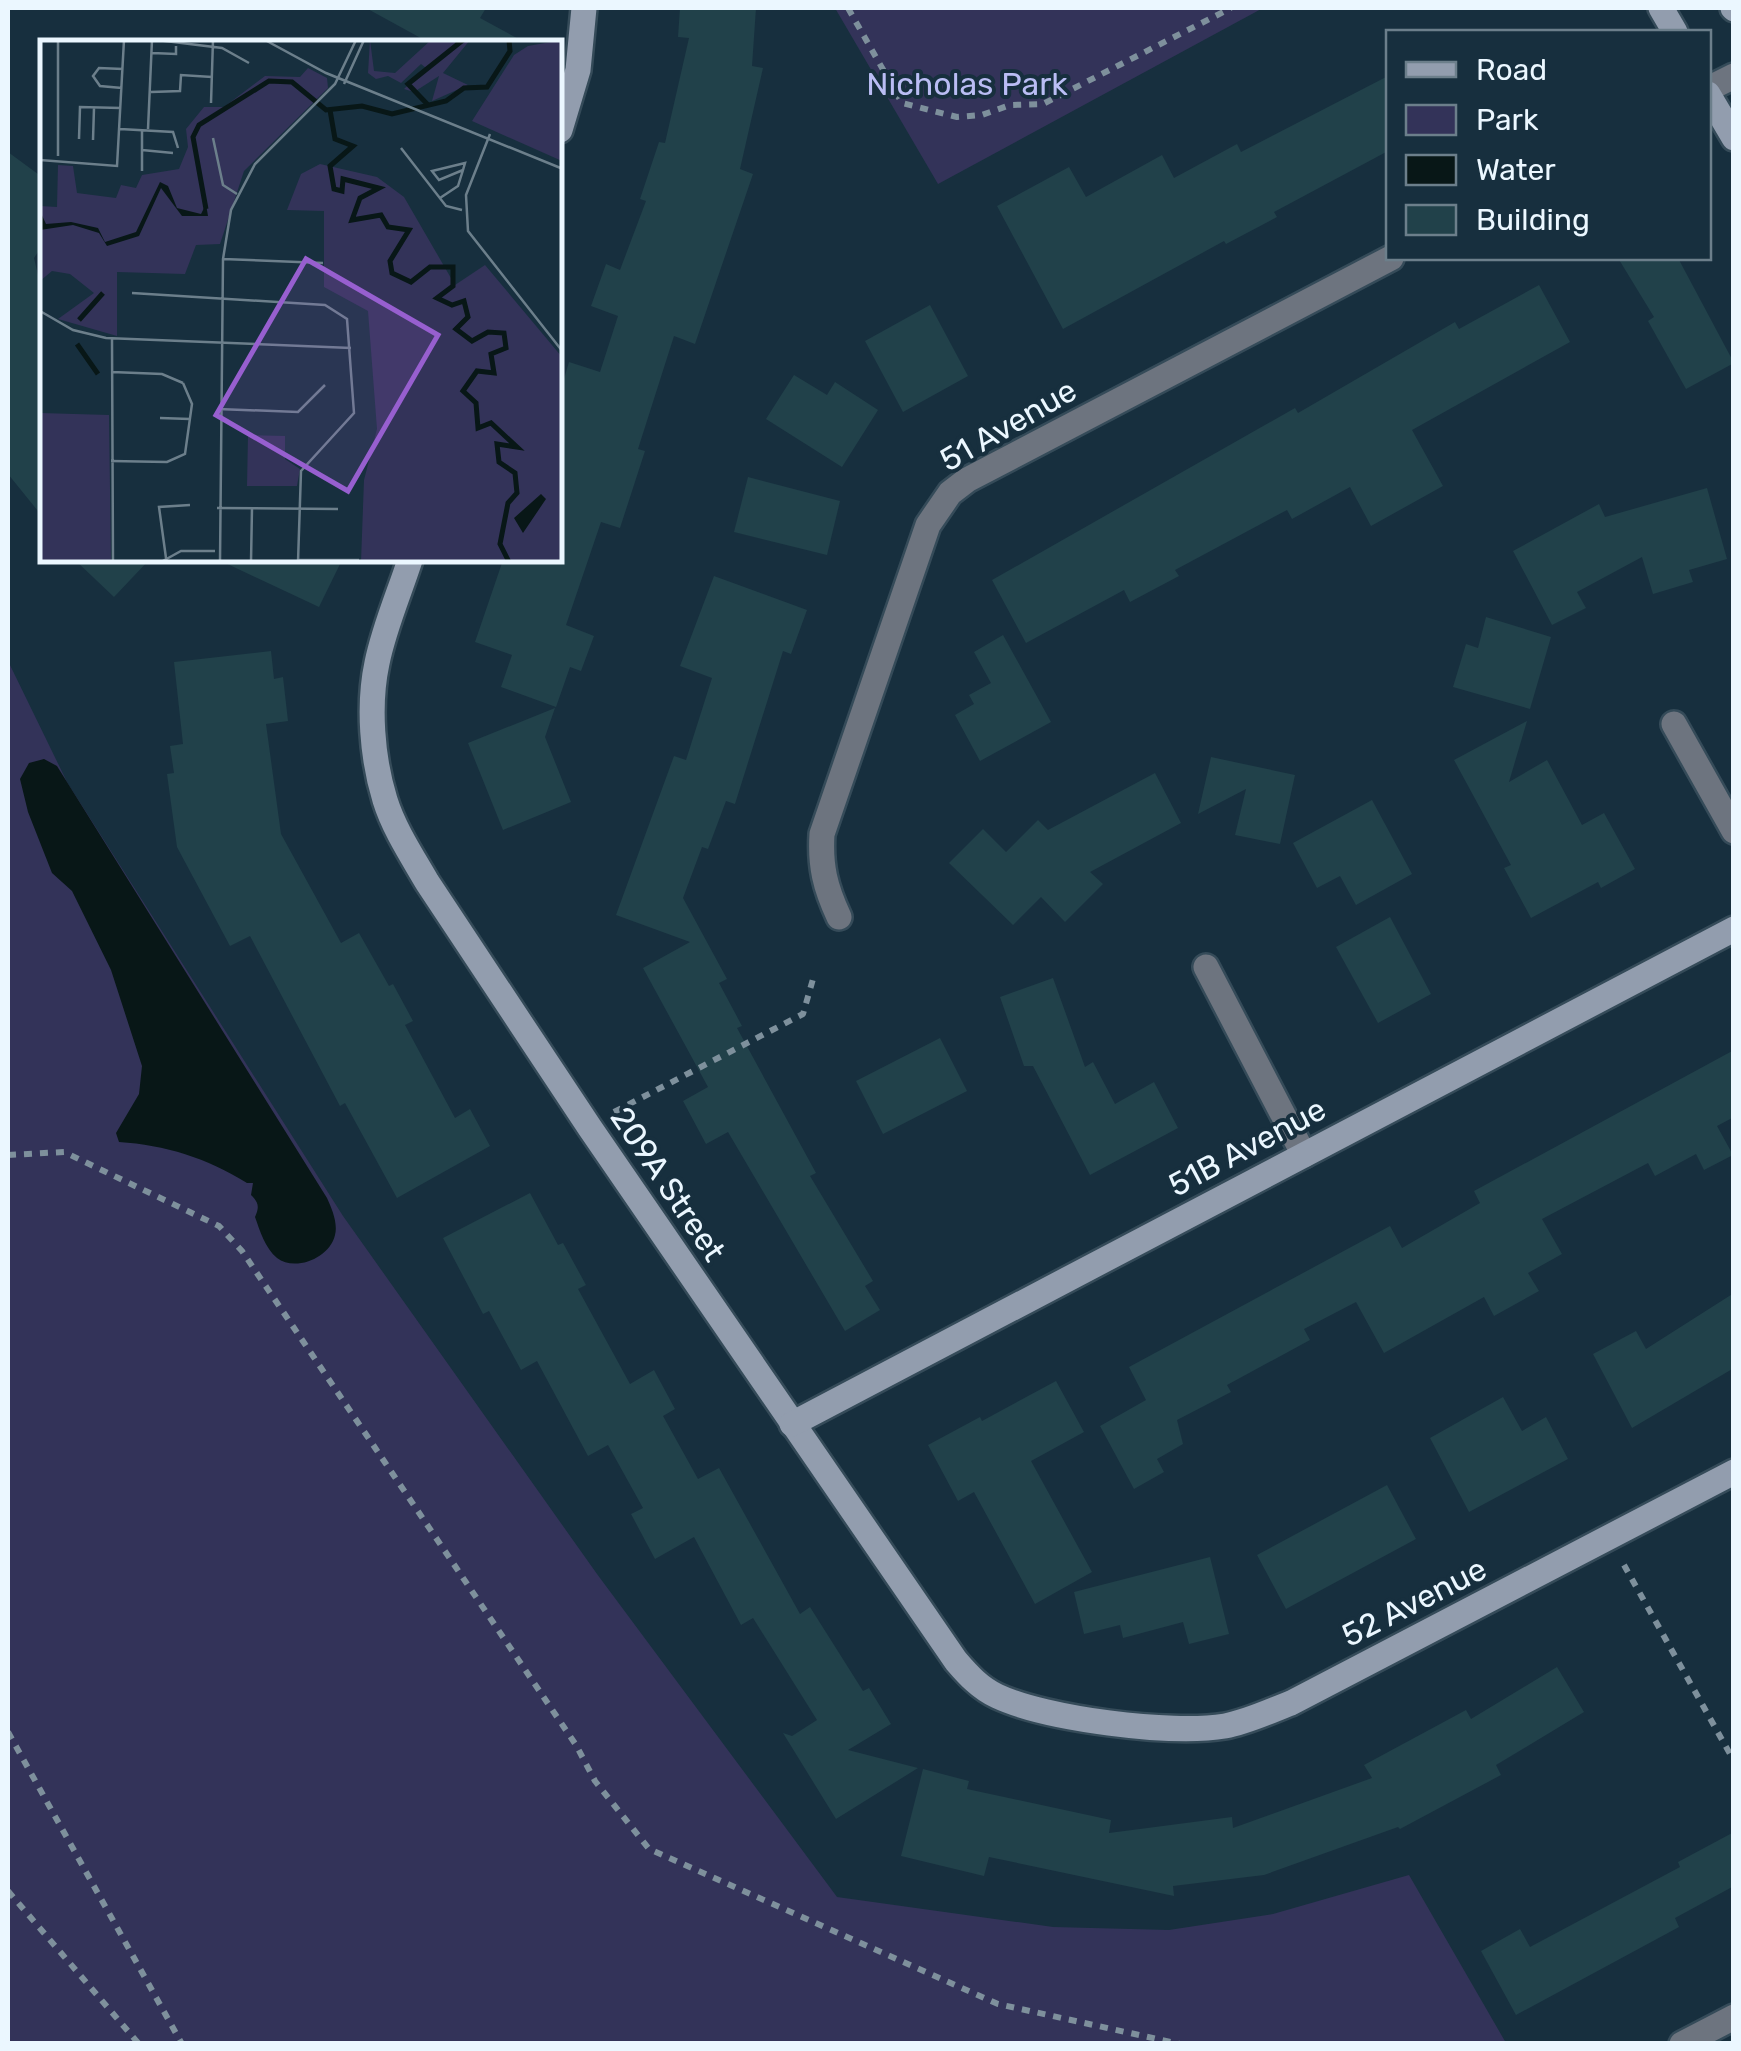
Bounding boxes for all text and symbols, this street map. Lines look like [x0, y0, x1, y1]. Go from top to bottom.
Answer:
legend [1386, 30, 1711, 260]
inset map [40, 40, 562, 562]
text: Road [1476, 52, 1547, 88]
park label: Nicholas Park [866, 65, 1068, 103]
text: Park [1476, 102, 1539, 138]
text: Water [1476, 152, 1556, 188]
text: Building [1476, 202, 1590, 238]
street label: 51 Avenue [933, 371, 1083, 479]
street label: 51B Avenue [1162, 1090, 1332, 1204]
street label: 209A Street [603, 1100, 733, 1268]
street label: 52 Avenue [1335, 1549, 1493, 1655]

